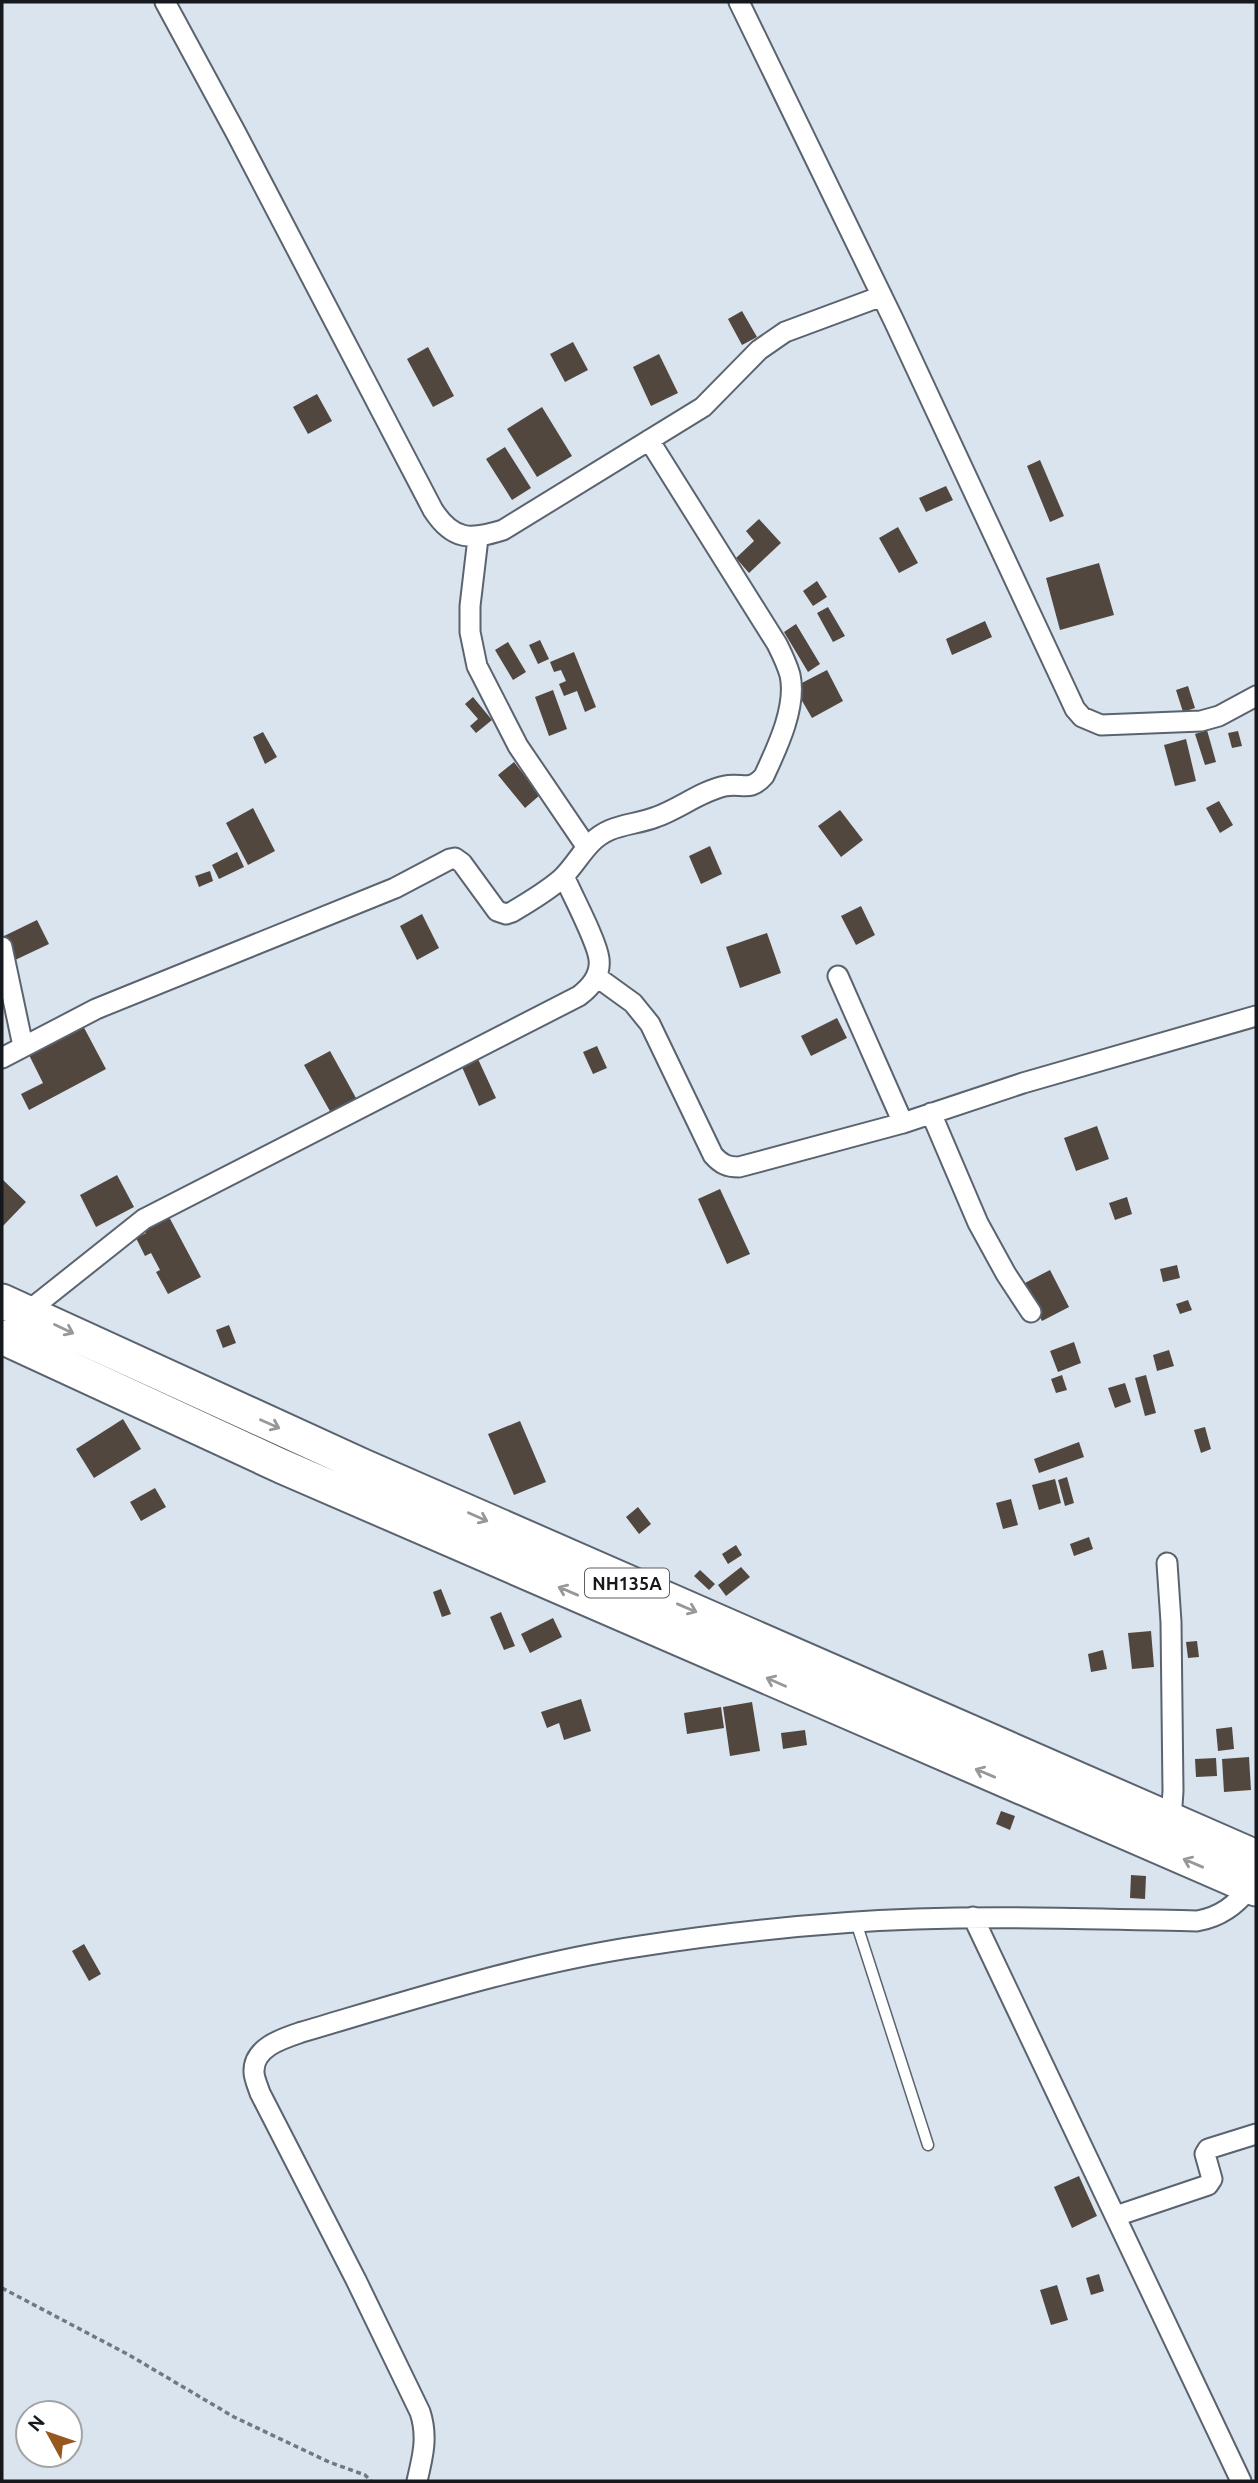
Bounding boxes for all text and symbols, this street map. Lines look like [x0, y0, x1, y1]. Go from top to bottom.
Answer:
one-way arrow [53, 1323, 74, 1336]
one-way arrow [259, 1418, 281, 1431]
one-way arrow [467, 1511, 488, 1524]
road number: NH135A [585, 1568, 669, 1598]
one-way arrow [557, 1583, 579, 1596]
one-way arrow [675, 1602, 697, 1615]
one-way arrow [766, 1674, 787, 1687]
one-way arrow [974, 1766, 996, 1779]
one-way arrow [1183, 1856, 1205, 1869]
north arrow [14, 2399, 84, 2469]
text: N [23, 2411, 49, 2436]

